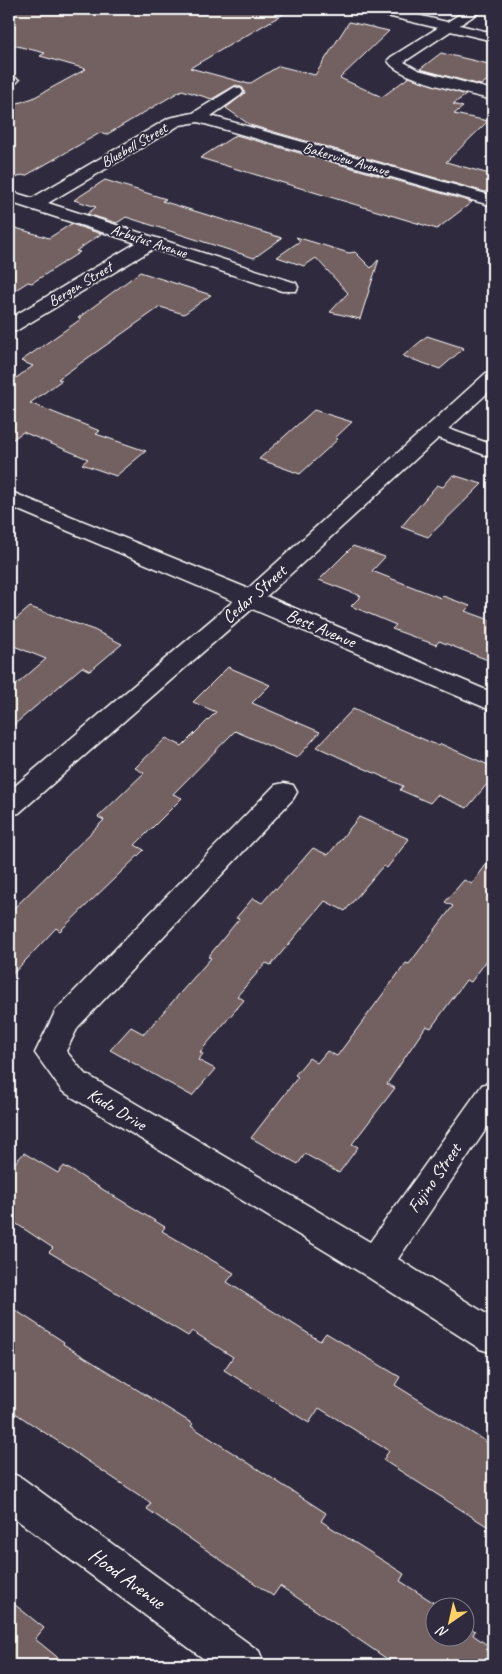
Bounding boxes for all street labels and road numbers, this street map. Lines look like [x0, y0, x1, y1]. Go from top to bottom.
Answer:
street label: Bluebell Street [98, 118, 173, 172]
street label: Bakerview Avenue [301, 138, 392, 181]
street label: Arbutus Avenue [108, 220, 190, 263]
street label: Bergen Street [45, 257, 117, 311]
street label: Cedar Street [217, 559, 292, 628]
street label: Best Avenue [283, 604, 360, 653]
street label: Kudo Drive [84, 1083, 151, 1136]
street label: Fujino Street [402, 1138, 467, 1217]
street label: Hood Avenue [84, 1542, 171, 1615]

